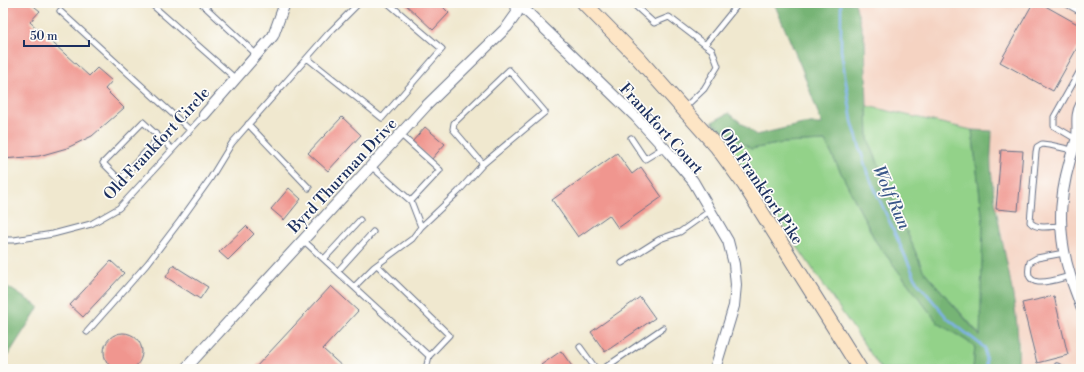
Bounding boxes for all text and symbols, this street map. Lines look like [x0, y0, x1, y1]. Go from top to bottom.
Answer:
scale bar [24, 22, 89, 48]
text: 50 m [30, 29, 58, 44]
street label: Frankfort Court [615, 79, 708, 179]
street label: Old Frankfort Circle [99, 83, 214, 204]
street label: Byrd Thurman Drive [283, 114, 401, 238]
street label: Old Frankfort Pike [715, 125, 808, 249]
water label: Wolf Run [867, 162, 915, 233]

